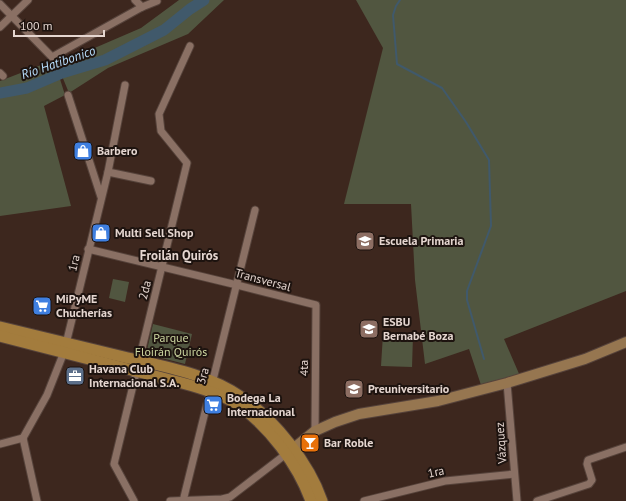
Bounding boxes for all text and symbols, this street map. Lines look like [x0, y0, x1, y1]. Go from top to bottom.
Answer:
scale bar [14, 12, 104, 38]
text: 100 m [20, 18, 53, 33]
water label: Río Hatibonico [19, 42, 98, 83]
shop icon: Barbero [72, 140, 94, 162]
place label: Barbero [97, 143, 138, 158]
shop icon: Multi Sell Shop [90, 222, 112, 244]
place label: Multi Sell Shop [115, 225, 194, 240]
school or university icon: Escuela Primaria [354, 230, 376, 252]
place label: Escuela Primaria [379, 233, 464, 248]
district label: Froilán Quirós [140, 247, 219, 264]
street label: 1ra [64, 253, 83, 273]
street label: Transversal [233, 265, 293, 294]
street label: 2da [135, 279, 154, 301]
place label: MiPyME Chucherías [56, 291, 112, 320]
supermarket icon: MiPyME Chucherías [31, 295, 53, 317]
place label: ESBU Bernabé Boza [383, 314, 453, 343]
school or university icon: ESBU Bernabé Boza [358, 318, 380, 340]
park label: Parque Floirán Quirós [135, 330, 207, 359]
street label: 4ta [296, 360, 311, 376]
place label: Havana Club Internacional S.A. [89, 361, 180, 390]
office icon: Havana Club Internacional S.A. [64, 365, 86, 387]
street label: 3ra [193, 366, 212, 386]
school or university icon: Preuniversitario [343, 378, 365, 400]
place label: Preuniversitario [368, 381, 450, 396]
place label: Bodega La Internacional [227, 390, 295, 419]
supermarket icon: Bodega La Internacional [202, 394, 224, 416]
street label: Vázquez [492, 422, 510, 465]
bar icon: Bar Roble [299, 432, 321, 454]
place label: Bar Roble [324, 435, 373, 450]
street label: 1ra [426, 462, 446, 481]

